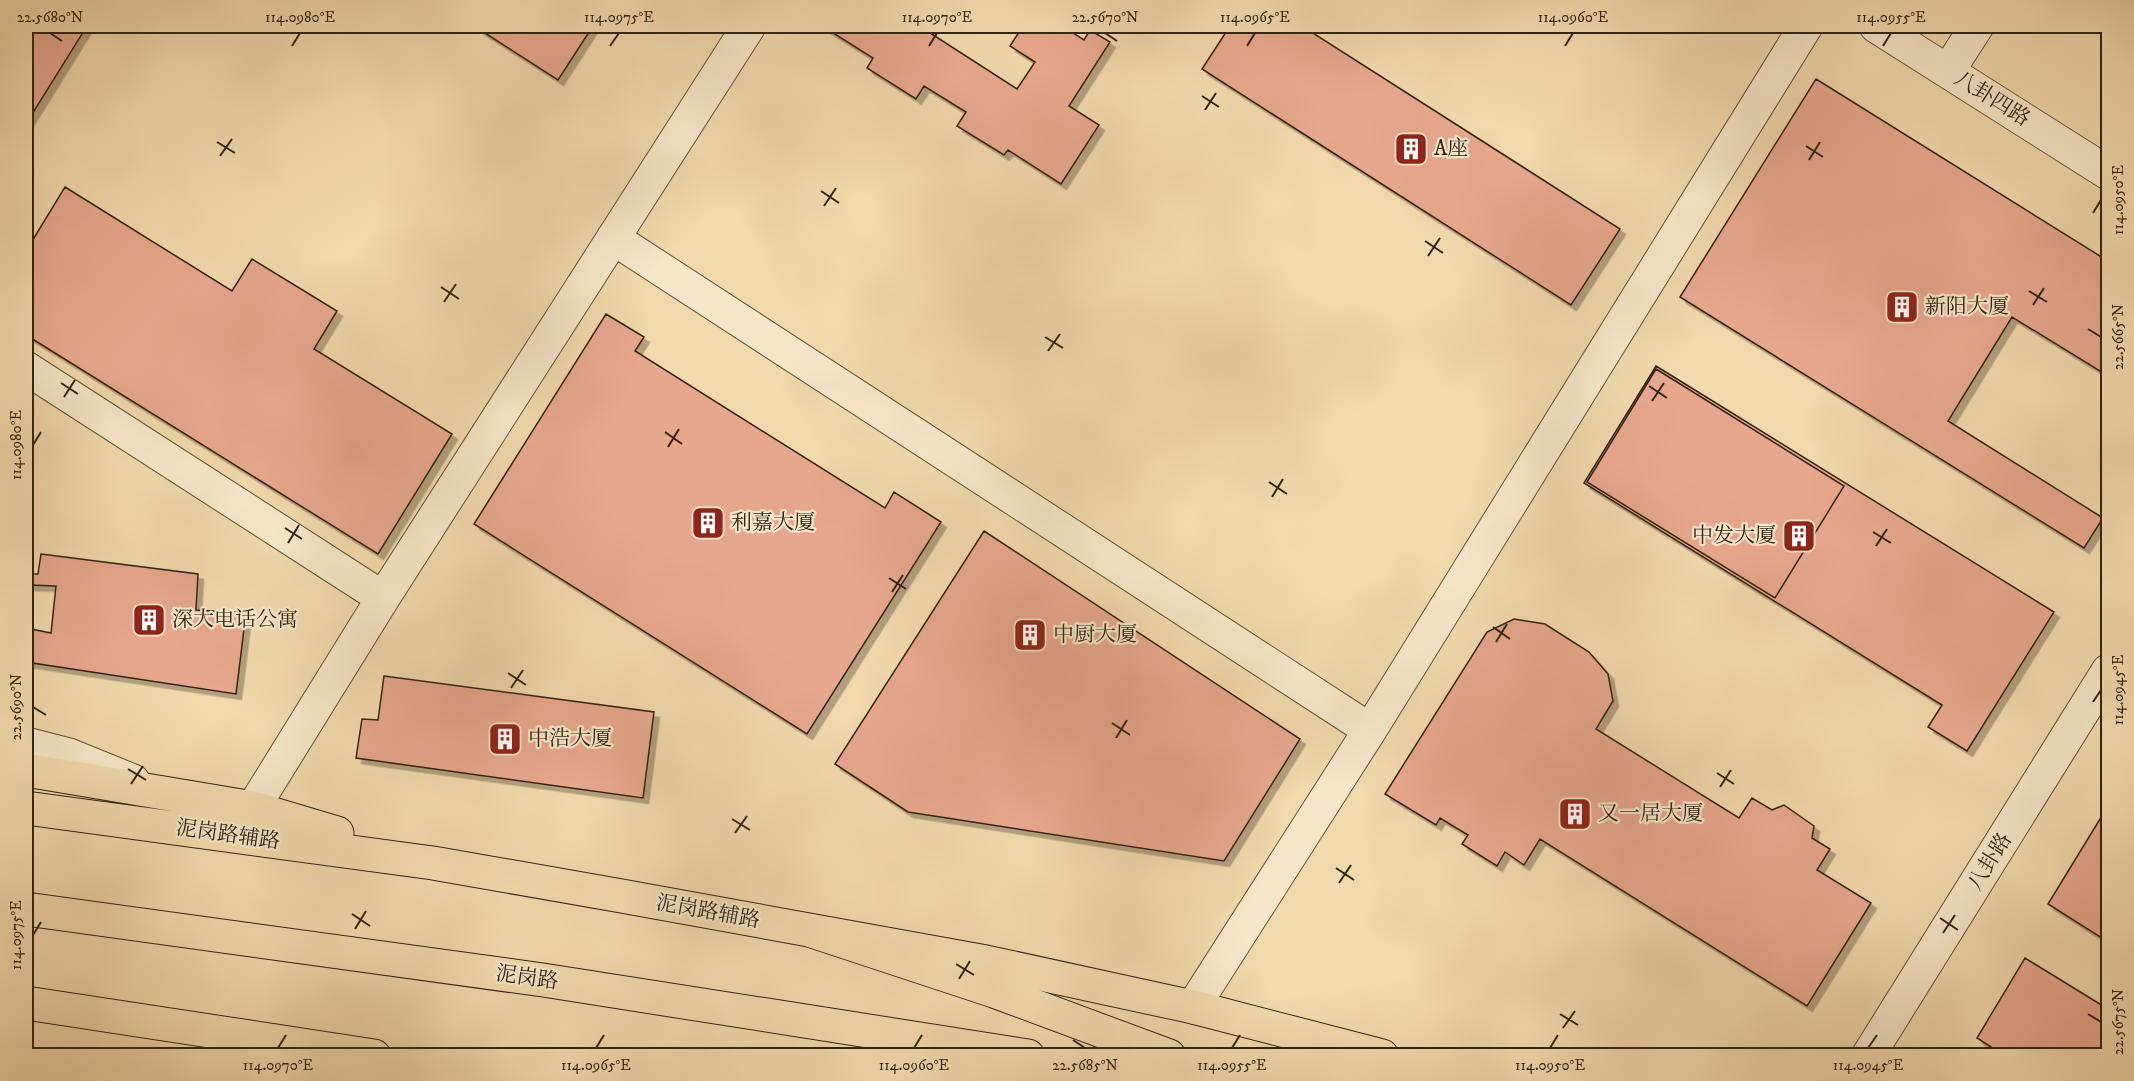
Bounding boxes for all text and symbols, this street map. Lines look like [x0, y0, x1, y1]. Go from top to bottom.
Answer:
text: 22.5680°N [17, 8, 83, 27]
text: 114.0980°E [265, 8, 335, 27]
text: 114.0975°E [584, 8, 654, 27]
text: 114.0970°E [902, 8, 973, 27]
text: 22.5670°N [1072, 8, 1138, 27]
text: 114.0965°E [1220, 8, 1290, 27]
text: 114.0960°E [1538, 8, 1609, 27]
text: 114.0955°E [1856, 8, 1926, 27]
street label: 八卦四路 [1949, 66, 2035, 132]
building icon: A座 [1393, 131, 1429, 167]
place label: A座 [1434, 136, 1468, 162]
text: 114.0950°E [2109, 165, 2128, 235]
building icon: 新阳大厦 [1884, 289, 1920, 325]
place label: 新阳大厦 [1925, 294, 2009, 320]
text: 22.5665°N [2109, 304, 2128, 370]
text: 114.0980°E [7, 410, 26, 480]
building icon: 利嘉大厦 [690, 505, 726, 541]
place label: 利嘉大厦 [731, 510, 815, 536]
building icon: 中发大厦 [1781, 518, 1817, 554]
place label: 中发大厦 [1692, 523, 1776, 549]
building icon: 深大电话公寓 [131, 602, 167, 638]
place label: 深大电话公寓 [172, 607, 298, 633]
building icon: 中厨大厦 [1012, 617, 1048, 653]
place label: 中厨大厦 [1053, 622, 1137, 648]
text: 114.0945°E [2109, 654, 2128, 725]
text: 22.5690°N [7, 674, 26, 740]
building icon: 中浩大厦 [487, 721, 523, 757]
place label: 中浩大厦 [528, 726, 612, 752]
building icon: 又一居大厦 [1557, 796, 1593, 832]
place label: 又一居大厦 [1598, 801, 1703, 827]
street label: 泥岗路辅路 [174, 815, 282, 855]
street label: 八卦路 [1962, 828, 2018, 896]
street label: 泥岗路辅路 [654, 890, 762, 934]
text: 114.0975°E [7, 900, 26, 970]
street label: 泥岗路 [494, 961, 560, 995]
text: 22.5675°N [2109, 989, 2128, 1055]
text: 114.0970°E [243, 1056, 314, 1075]
text: 114.0965°E [561, 1056, 631, 1075]
text: 114.0960°E [879, 1056, 950, 1075]
text: 22.5685°N [1052, 1056, 1118, 1075]
text: 114.0955°E [1197, 1056, 1267, 1075]
text: 114.0950°E [1515, 1056, 1585, 1075]
text: 114.0945°E [1833, 1056, 1904, 1075]

